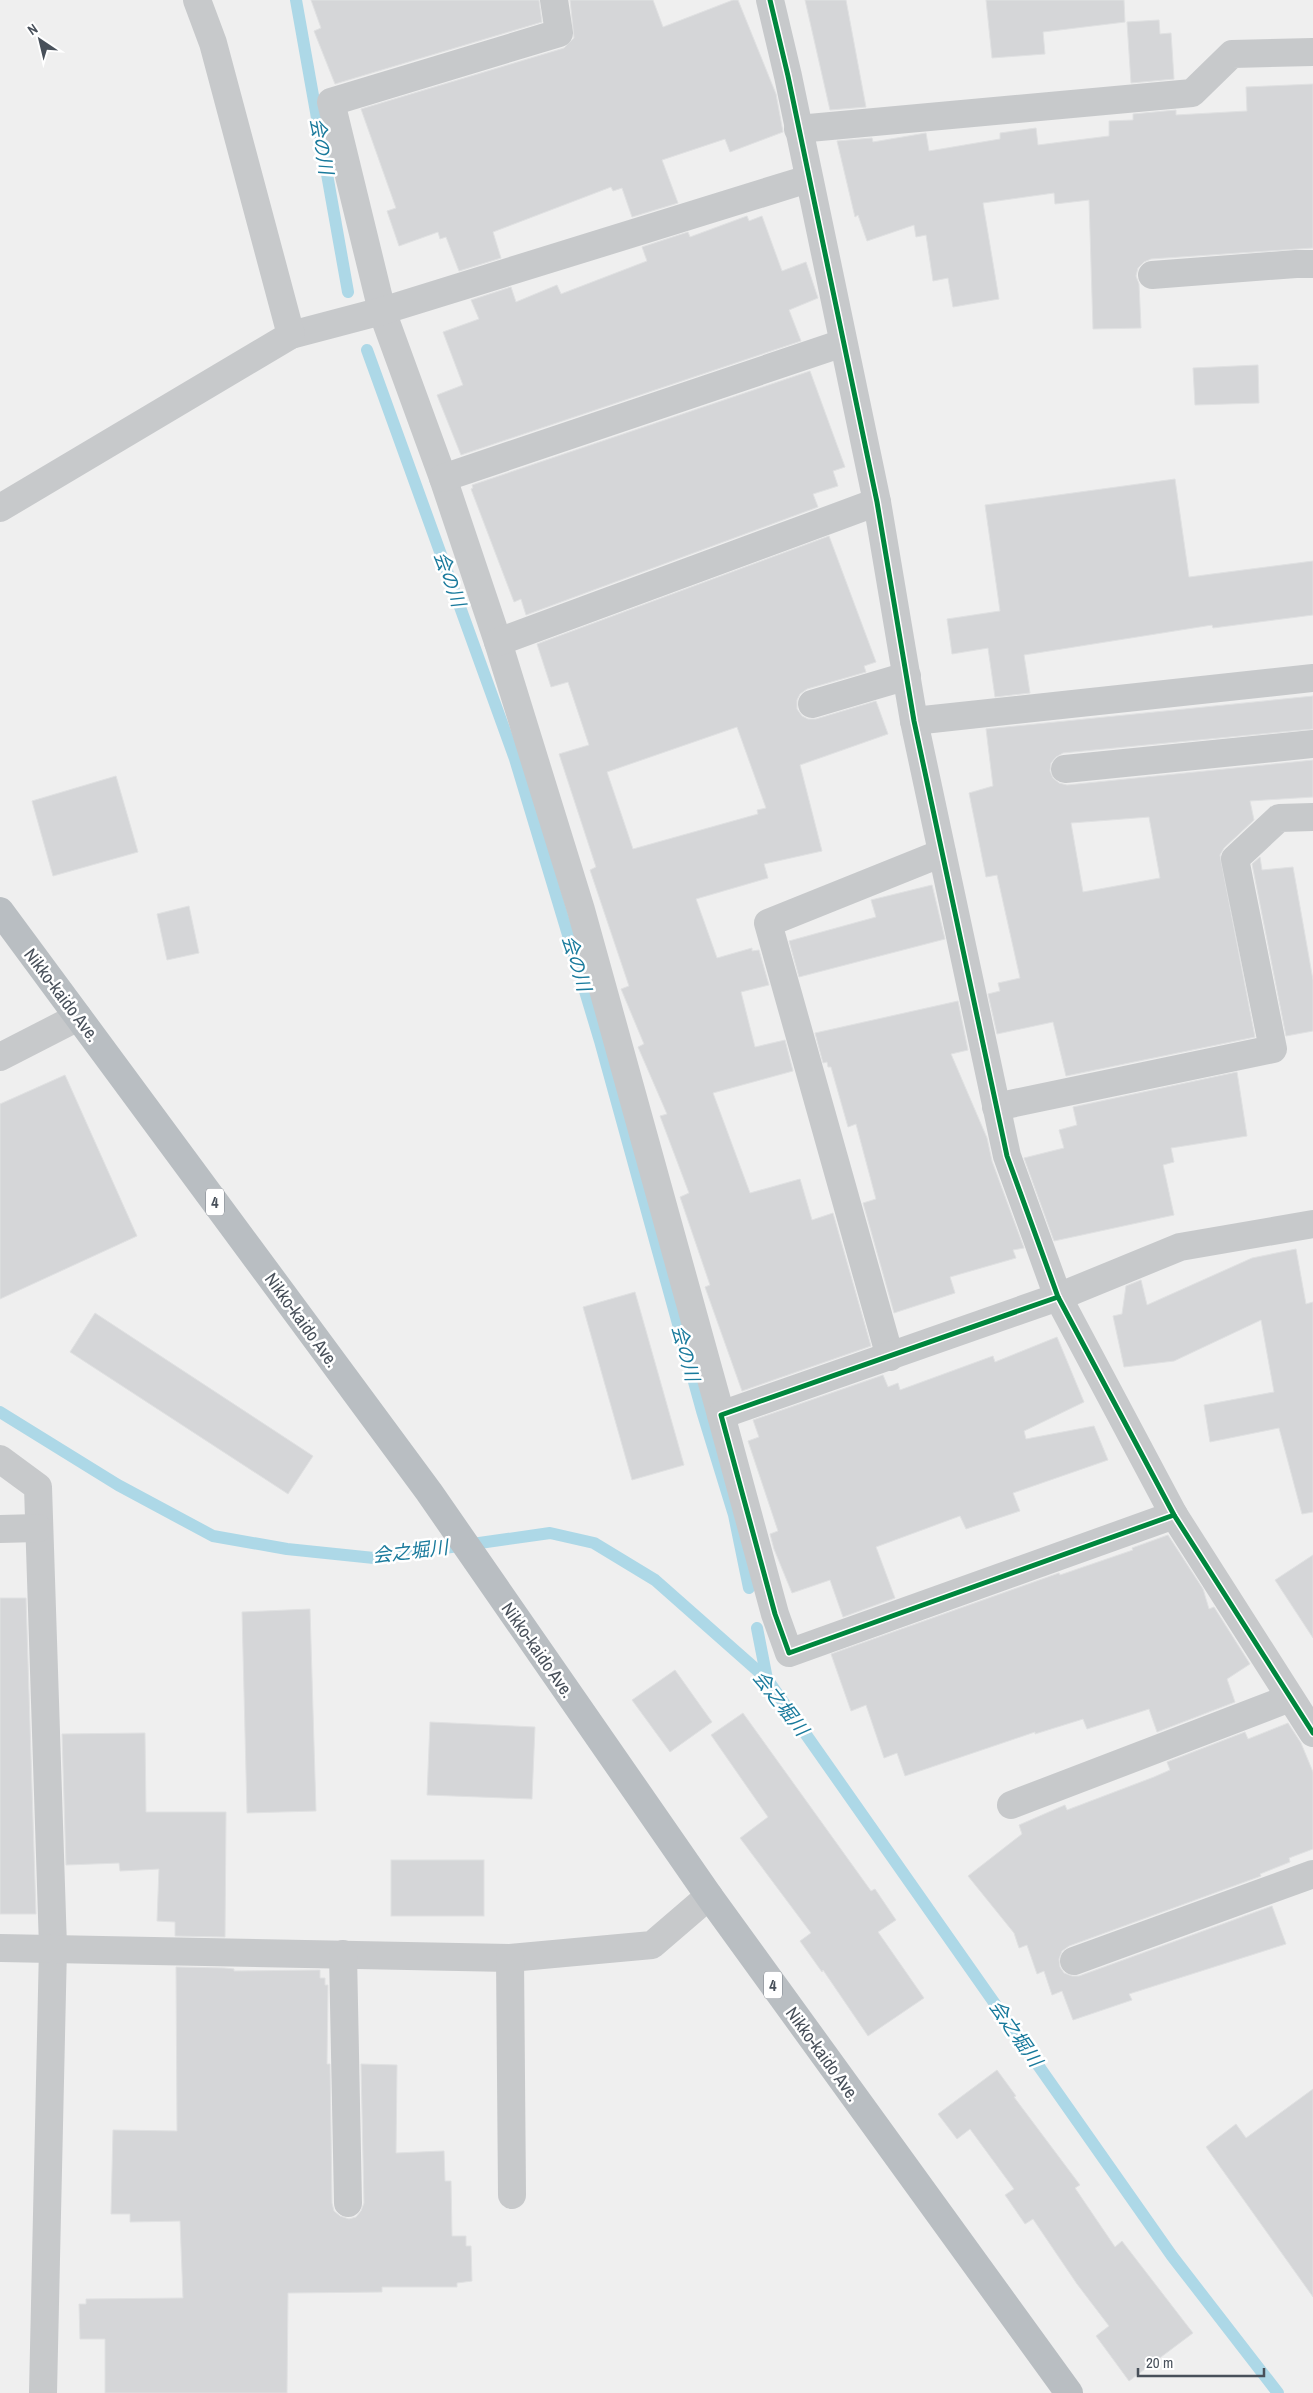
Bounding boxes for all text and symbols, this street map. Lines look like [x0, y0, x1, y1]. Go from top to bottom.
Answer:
north arrow [15, 15, 65, 65]
text: N [24, 20, 41, 39]
water label: 会の川 [304, 116, 340, 178]
water label: 会の川 [428, 548, 473, 612]
water label: 会の川 [556, 932, 598, 996]
street label: Nikko-kaido Ave. [19, 943, 105, 1047]
road number: 4 [206, 1188, 224, 1216]
street label: Nikko-kaido Ave. [259, 1268, 345, 1372]
water label: 会の川 [666, 1322, 706, 1386]
water label: 会之堀川 [371, 1533, 451, 1569]
street label: Nikko-kaido Ave. [496, 1597, 580, 1703]
water label: 会之堀川 [747, 1665, 816, 1743]
road number: 4 [764, 1972, 782, 1998]
water label: 会之堀川 [984, 1994, 1050, 2073]
street label: Nikko-kaido Ave. [780, 2002, 866, 2106]
scale bar [1138, 2346, 1264, 2378]
text: 20 m [1146, 2352, 1173, 2373]

